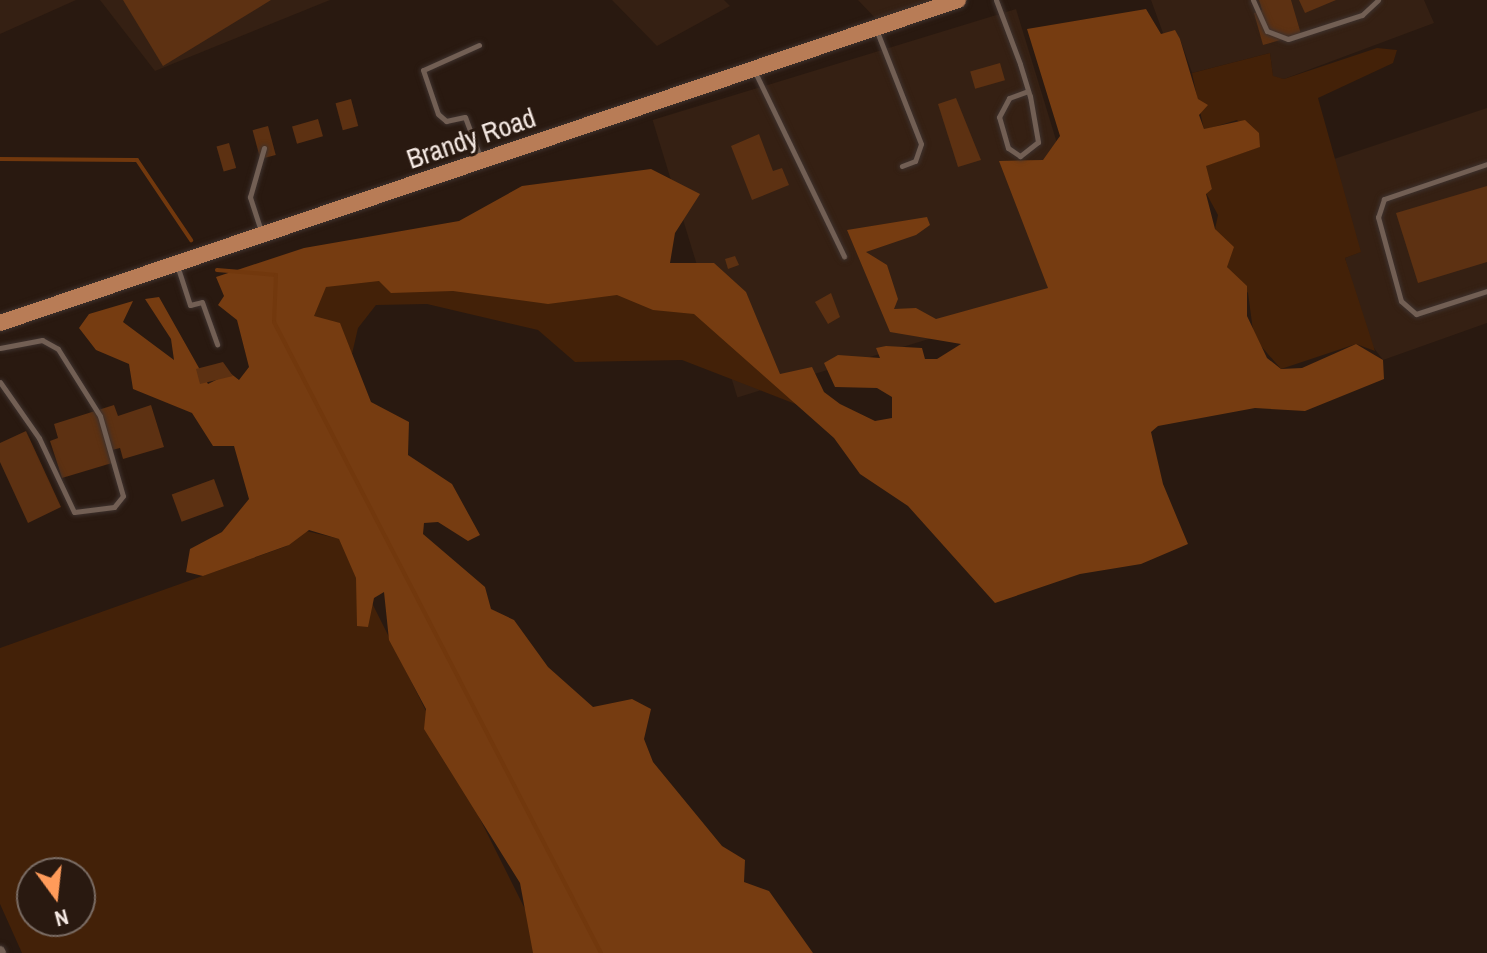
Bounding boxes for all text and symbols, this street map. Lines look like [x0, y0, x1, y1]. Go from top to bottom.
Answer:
street label: Brandy Road [402, 100, 540, 176]
north arrow [16, 857, 96, 937]
text: N [52, 902, 72, 934]

